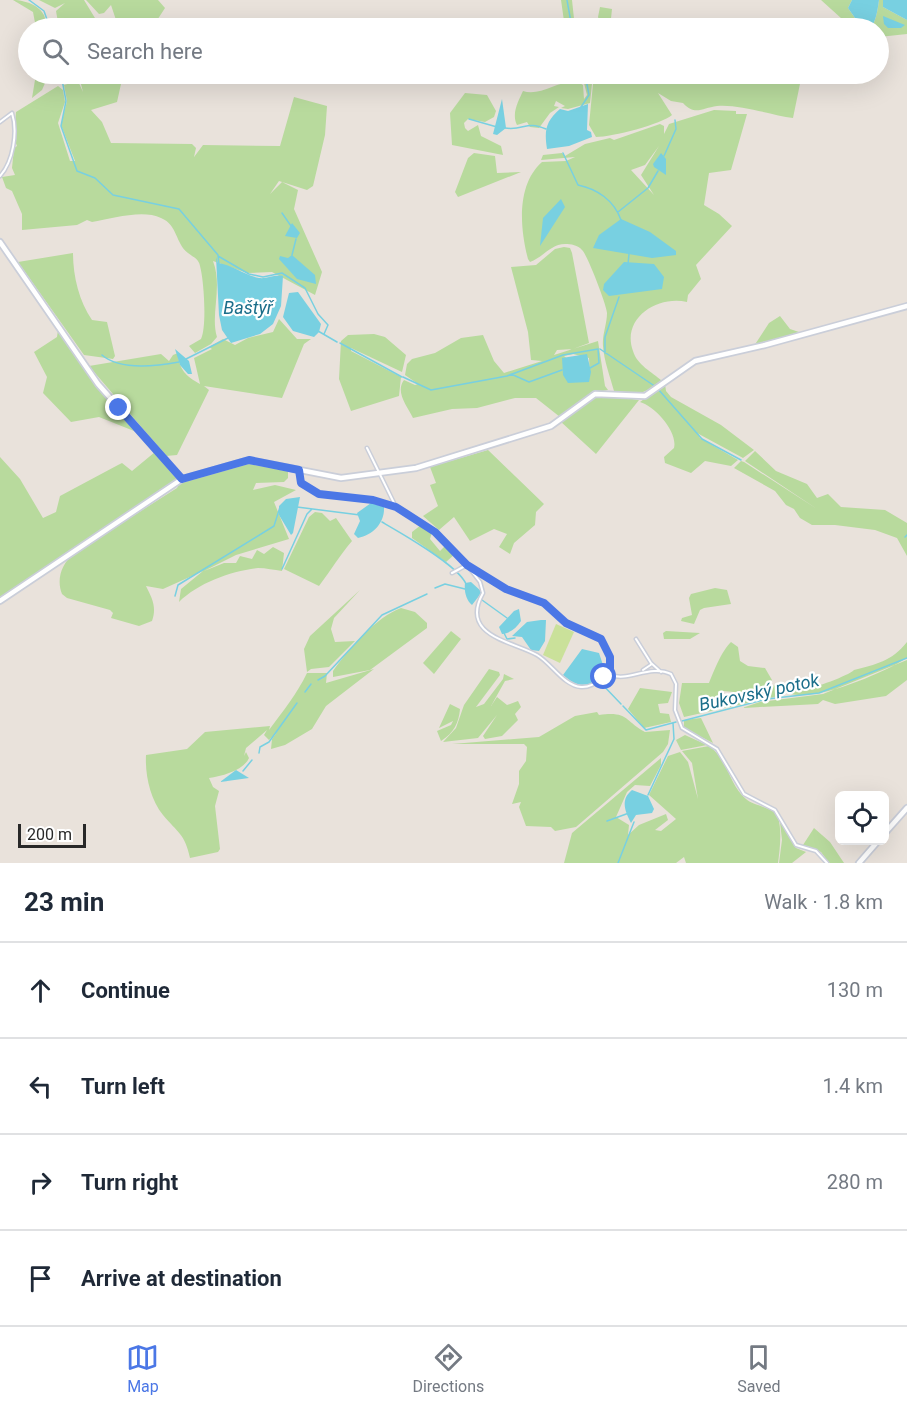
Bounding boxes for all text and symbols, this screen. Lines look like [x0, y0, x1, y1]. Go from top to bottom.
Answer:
search box [18, 18, 889, 84]
icon: search [39, 35, 72, 68]
text: Search here [87, 39, 203, 64]
water label: Baštýř [223, 297, 275, 318]
route end [105, 394, 131, 420]
route start [590, 663, 616, 689]
water label: Bukovský potok [697, 669, 822, 715]
map controls [835, 791, 889, 845]
button: locate [835, 791, 889, 845]
scale bar [18, 821, 86, 848]
text: 200 m [27, 825, 72, 844]
text: 23 min [24, 887, 104, 917]
text: Walk · 1.8 km [764, 890, 883, 914]
icon: ahead [24, 974, 57, 1007]
text: Continue [81, 978, 170, 1003]
text: 130 m [827, 978, 883, 1002]
icon: left [24, 1070, 57, 1103]
text: Turn left [81, 1074, 165, 1099]
text: 1.4 km [823, 1074, 883, 1098]
icon: right [24, 1166, 57, 1199]
text: Turn right [81, 1170, 178, 1195]
text: 280 m [827, 1170, 883, 1194]
icon: arrive [24, 1262, 57, 1295]
text: Arrive at destination [81, 1266, 282, 1291]
tab: Map [126, 1341, 159, 1396]
tab: Directions [412, 1341, 484, 1396]
tab: Saved [737, 1341, 781, 1396]

